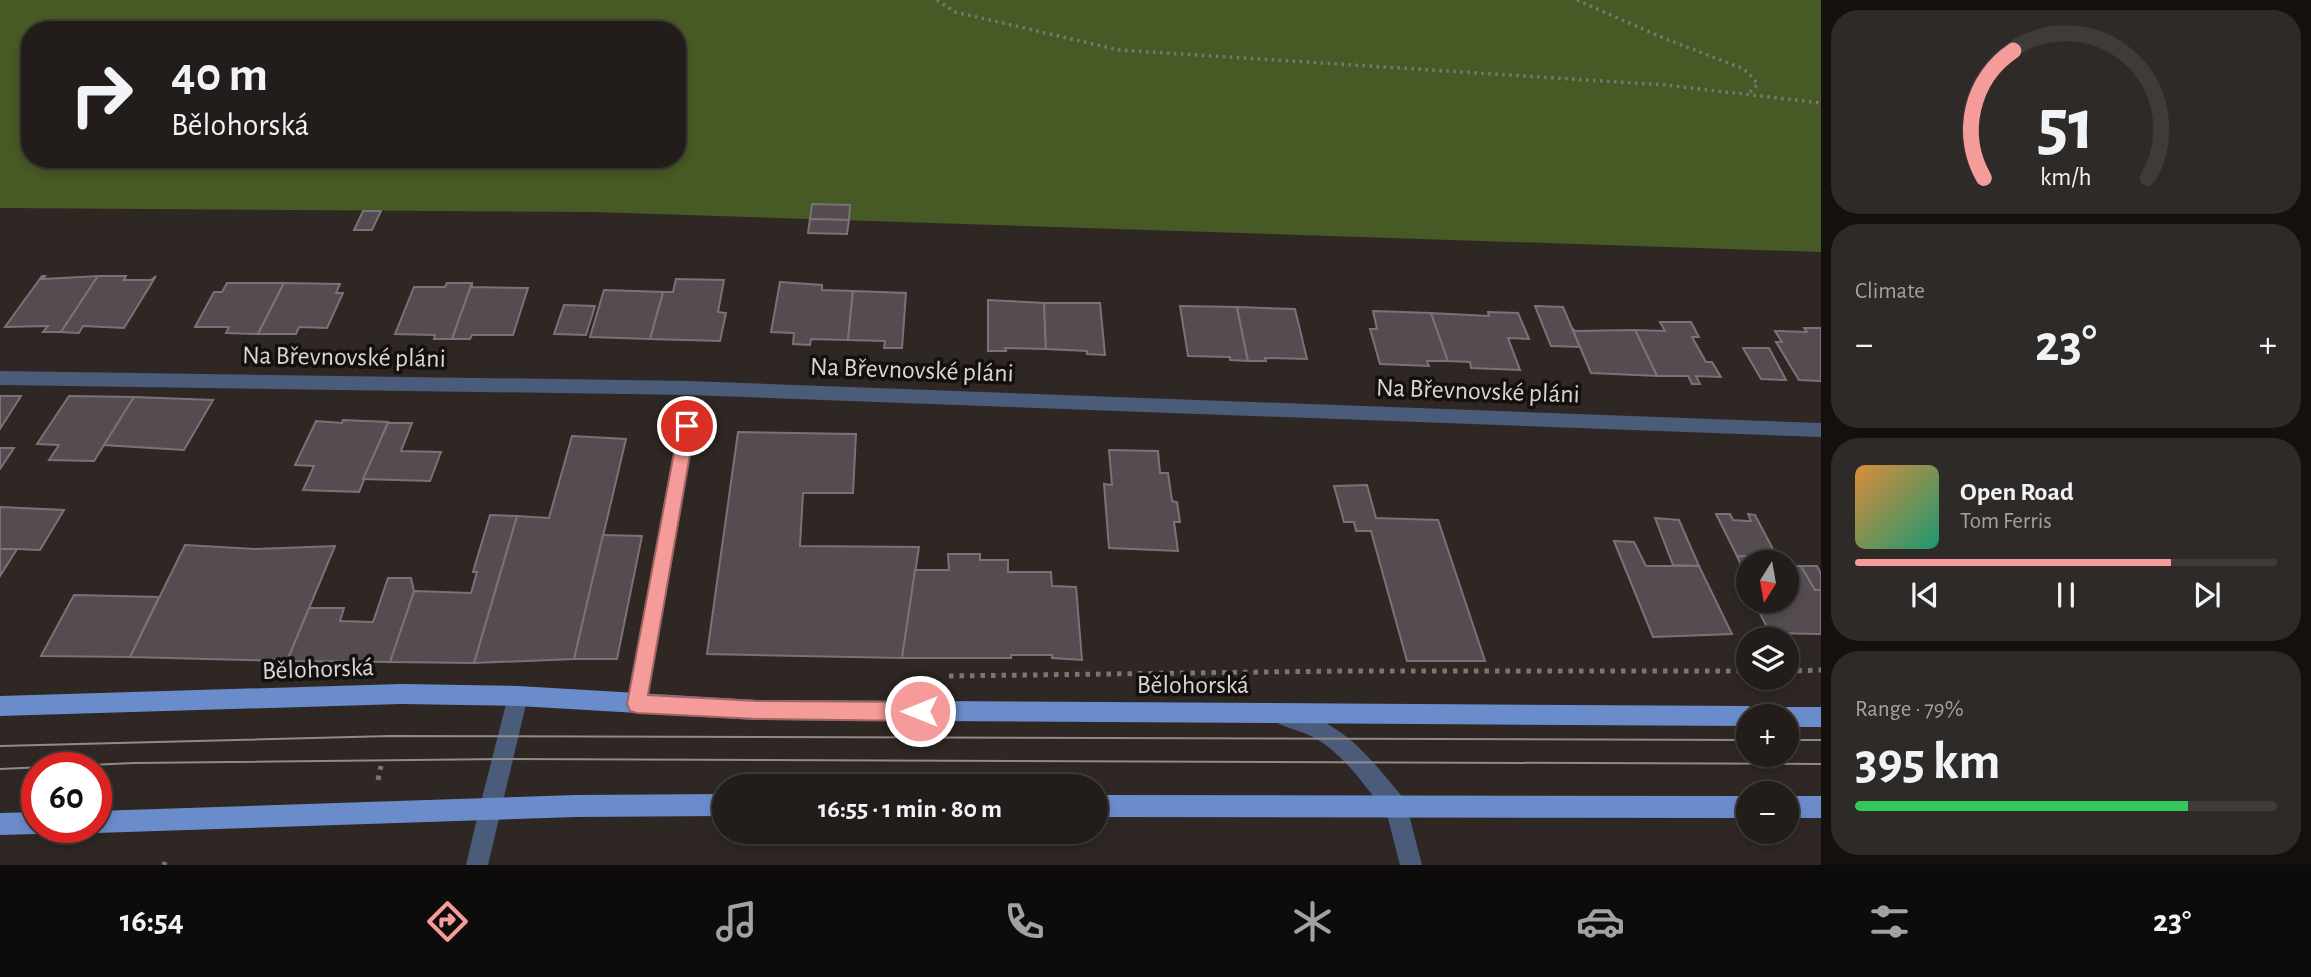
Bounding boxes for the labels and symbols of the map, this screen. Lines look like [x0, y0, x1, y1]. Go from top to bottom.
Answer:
street label: Na Břevnovské pláni [242, 342, 446, 372]
street label: Na Břevnovské pláni [810, 353, 1014, 387]
street label: Na Břevnovské pláni [1376, 374, 1580, 408]
pin [657, 396, 717, 456]
north arrow [1736, 550, 1799, 612]
street label: Bělohorská [261, 654, 375, 684]
street label: Bělohorská [1137, 672, 1249, 698]
position arrow [883, 674, 957, 748]
speed limit sign: 60 [21, 752, 112, 843]

